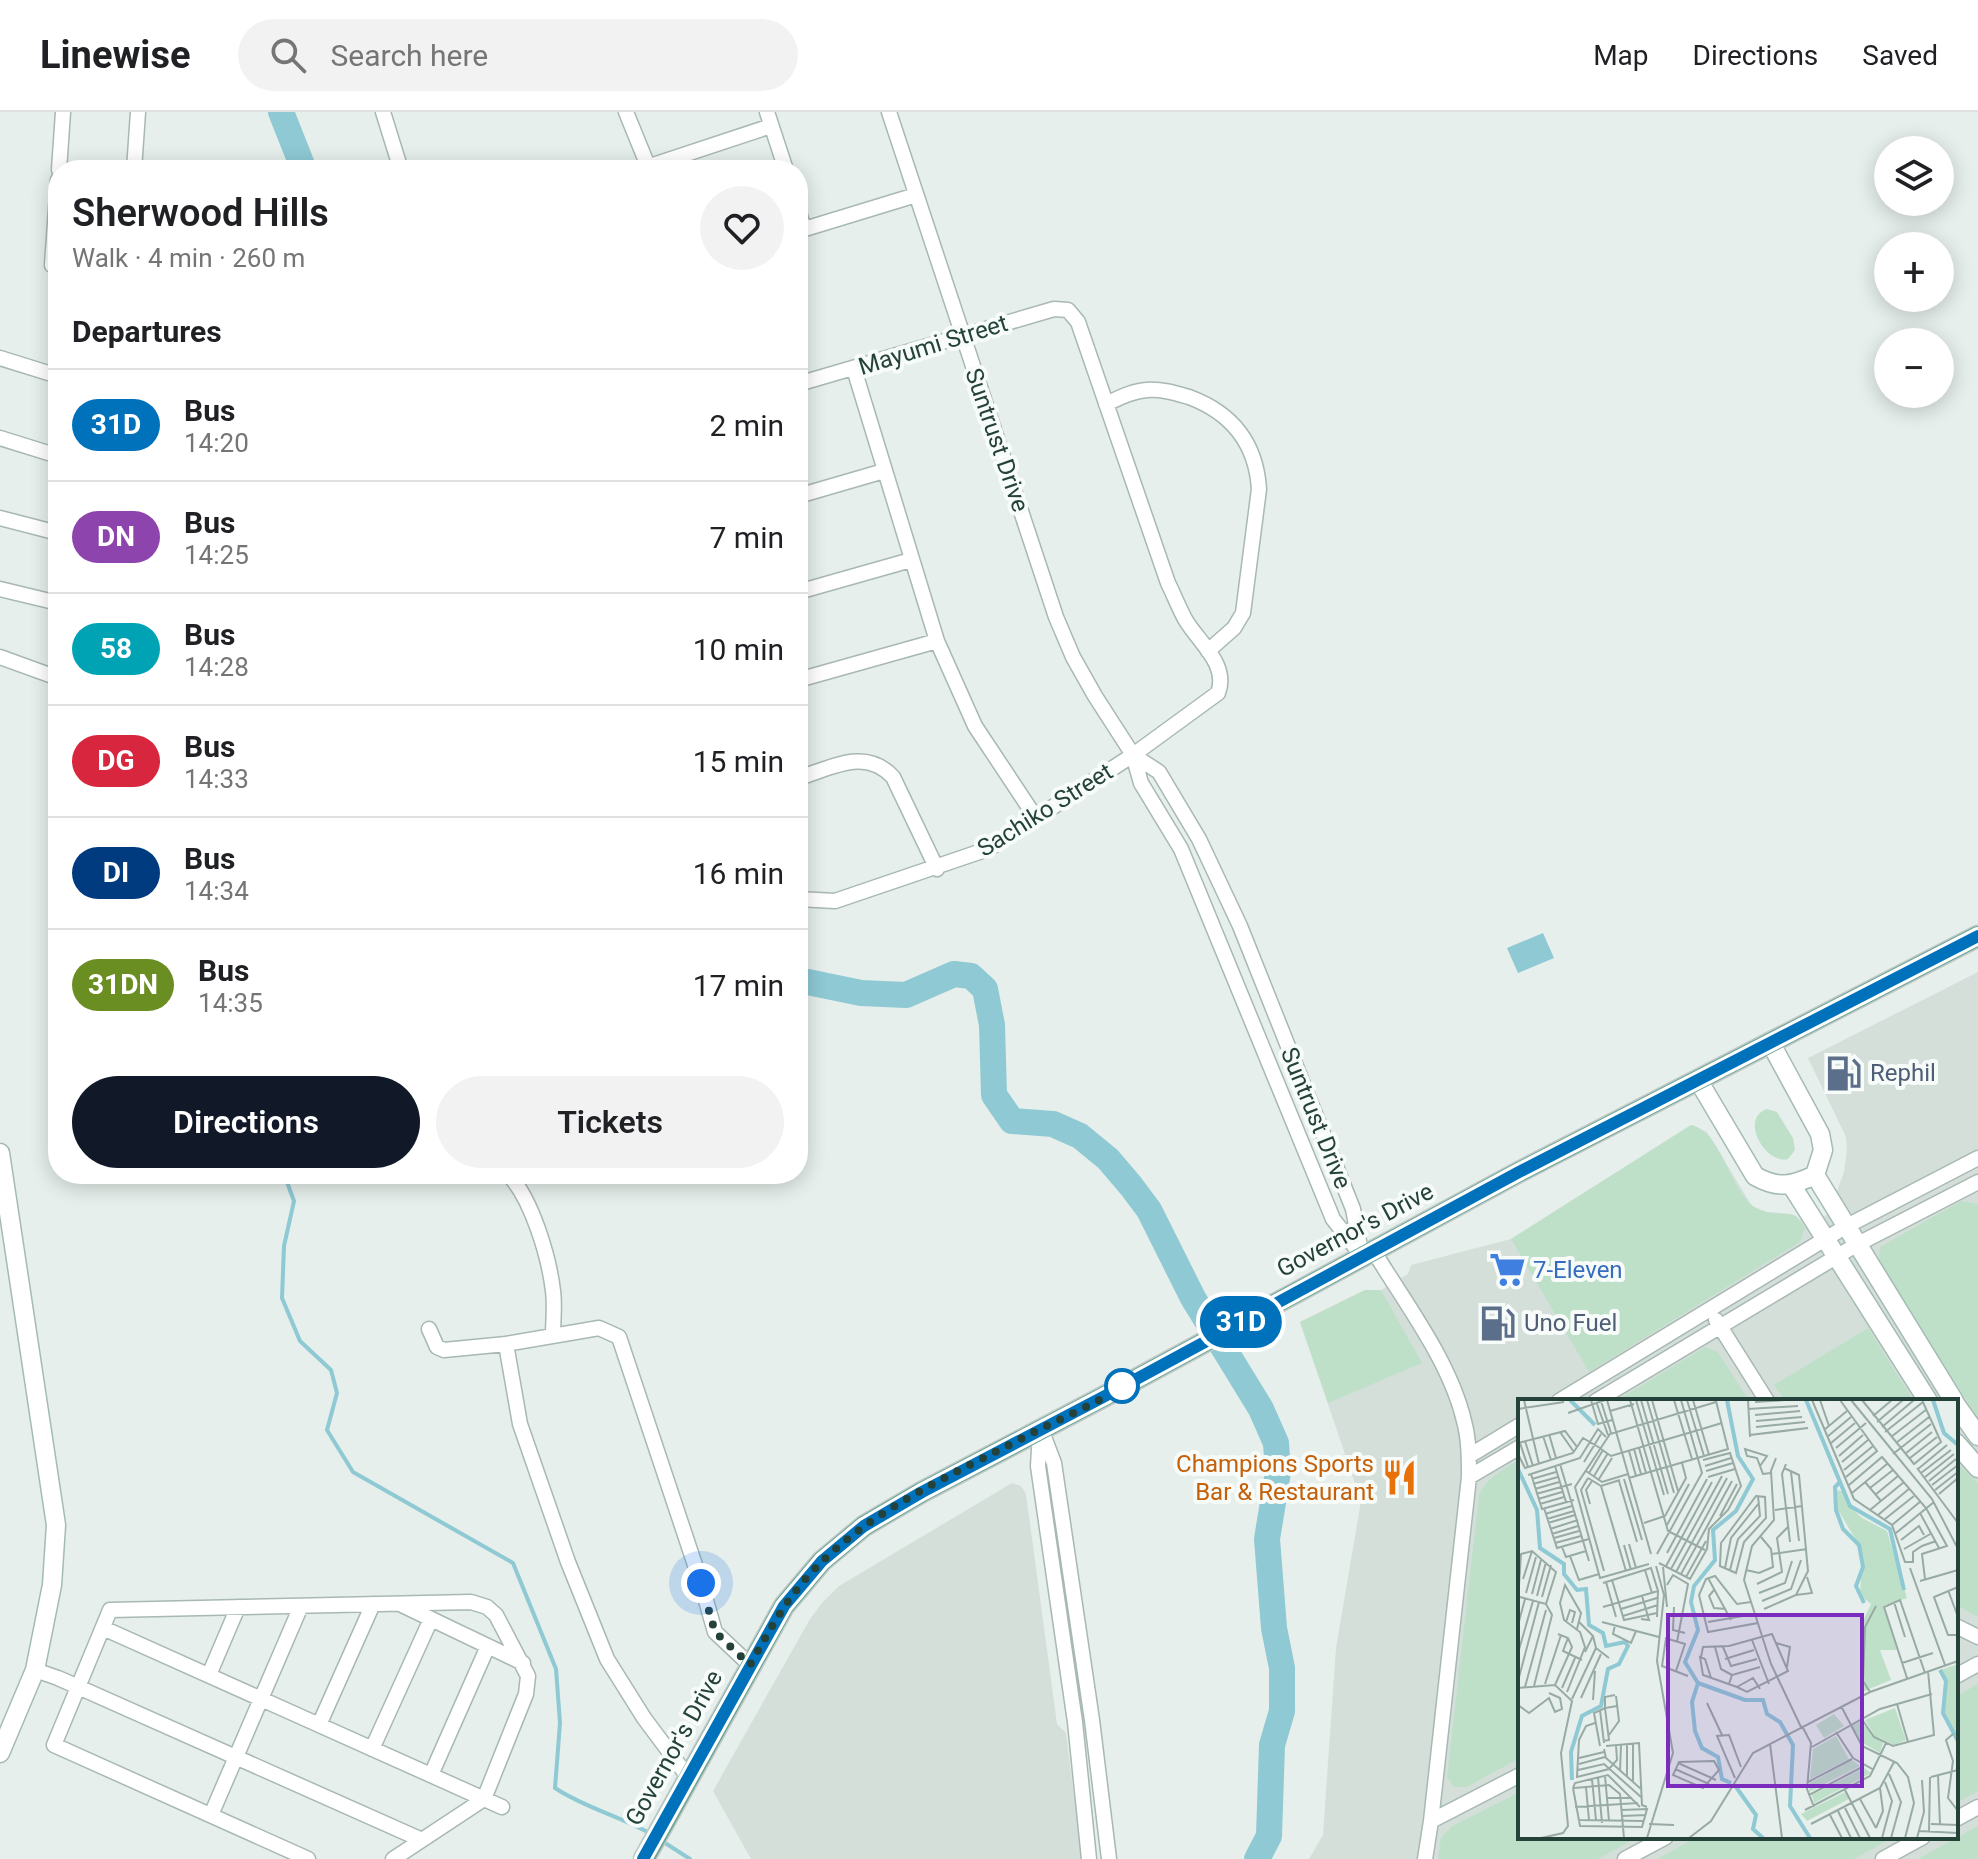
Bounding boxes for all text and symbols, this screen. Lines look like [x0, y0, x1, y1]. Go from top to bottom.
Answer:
search box [238, 19, 798, 91]
text: Linewise [40, 33, 190, 77]
icon: search [266, 33, 310, 77]
text: Search here [330, 38, 488, 73]
text: Map [1593, 39, 1649, 72]
text: Directions [1693, 39, 1818, 72]
text: Saved [1862, 39, 1938, 72]
map controls [1874, 136, 1954, 408]
button: layers [1874, 136, 1954, 216]
button: heart [700, 186, 784, 270]
text: Sherwood Hills [72, 191, 329, 235]
button: + [1874, 232, 1954, 312]
text: Walk · 4 min · 260 m [72, 243, 305, 273]
street label: Mayumi Street [855, 309, 1011, 381]
text: Departures [72, 314, 222, 349]
button: − [1874, 328, 1954, 408]
street label: Suntrust Drive [959, 364, 1035, 516]
text: Bus [184, 393, 235, 428]
text: 31D [91, 408, 141, 441]
text: 2 min [710, 408, 784, 443]
text: 14:20 [184, 428, 249, 458]
text: Bus [184, 505, 235, 540]
text: DN [97, 520, 135, 553]
text: 7 min [710, 520, 784, 555]
text: 14:25 [184, 540, 249, 570]
text: Bus [184, 617, 235, 652]
text: 58 [100, 632, 132, 665]
text: 10 min [693, 632, 784, 667]
text: 14:28 [184, 652, 249, 682]
text: Bus [184, 729, 235, 764]
text: DG [97, 744, 135, 777]
text: 15 min [693, 744, 784, 779]
street label: Sachiko Street [972, 757, 1118, 863]
text: 14:33 [184, 764, 249, 794]
text: Bus [184, 841, 235, 876]
text: DI [103, 856, 129, 889]
text: 16 min [693, 856, 784, 891]
text: 14:34 [184, 876, 249, 906]
text: Bus [198, 953, 249, 988]
text: 31DN [88, 968, 158, 1001]
text: 17 min [693, 968, 784, 1003]
text: 14:35 [198, 988, 263, 1018]
street label: Suntrust Drive [1275, 1043, 1357, 1193]
fuel station icon: Rephil [1825, 1054, 1863, 1092]
place label: Rephil [1870, 1059, 1936, 1087]
button: Directions [72, 1076, 420, 1168]
button: Tickets [436, 1076, 784, 1168]
street label: Governor's Drive [1272, 1177, 1438, 1283]
supermarket icon: 7-Eleven [1488, 1251, 1526, 1289]
place label: 7-Eleven [1533, 1256, 1623, 1284]
line badge: 31D [1195, 1296, 1287, 1348]
fuel station icon: Uno Fuel [1479, 1304, 1517, 1342]
text: 31D [1216, 1305, 1266, 1338]
place label: Uno Fuel [1524, 1309, 1617, 1337]
unlabelled marker [1105, 1369, 1139, 1403]
inset map [1518, 1399, 1958, 1839]
place label: Champions Sports Bar & Restaurant [1176, 1450, 1374, 1506]
restaurant icon: Champions Sports Bar & Restaurant [1381, 1459, 1419, 1497]
your location [681, 1563, 721, 1603]
street label: Governor's Drive [620, 1666, 728, 1830]

